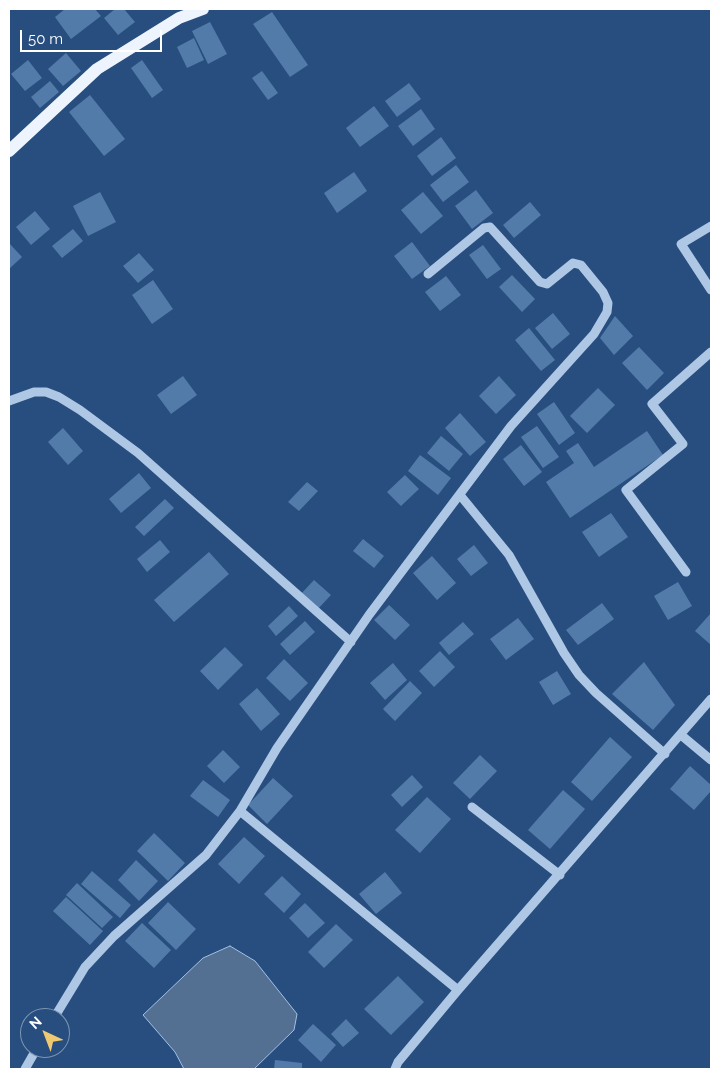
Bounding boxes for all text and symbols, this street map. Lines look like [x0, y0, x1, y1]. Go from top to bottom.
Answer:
scale bar [22, 20, 165, 52]
text: 50 m [28, 30, 63, 48]
north arrow [20, 1008, 70, 1058]
text: N [26, 1013, 45, 1032]

